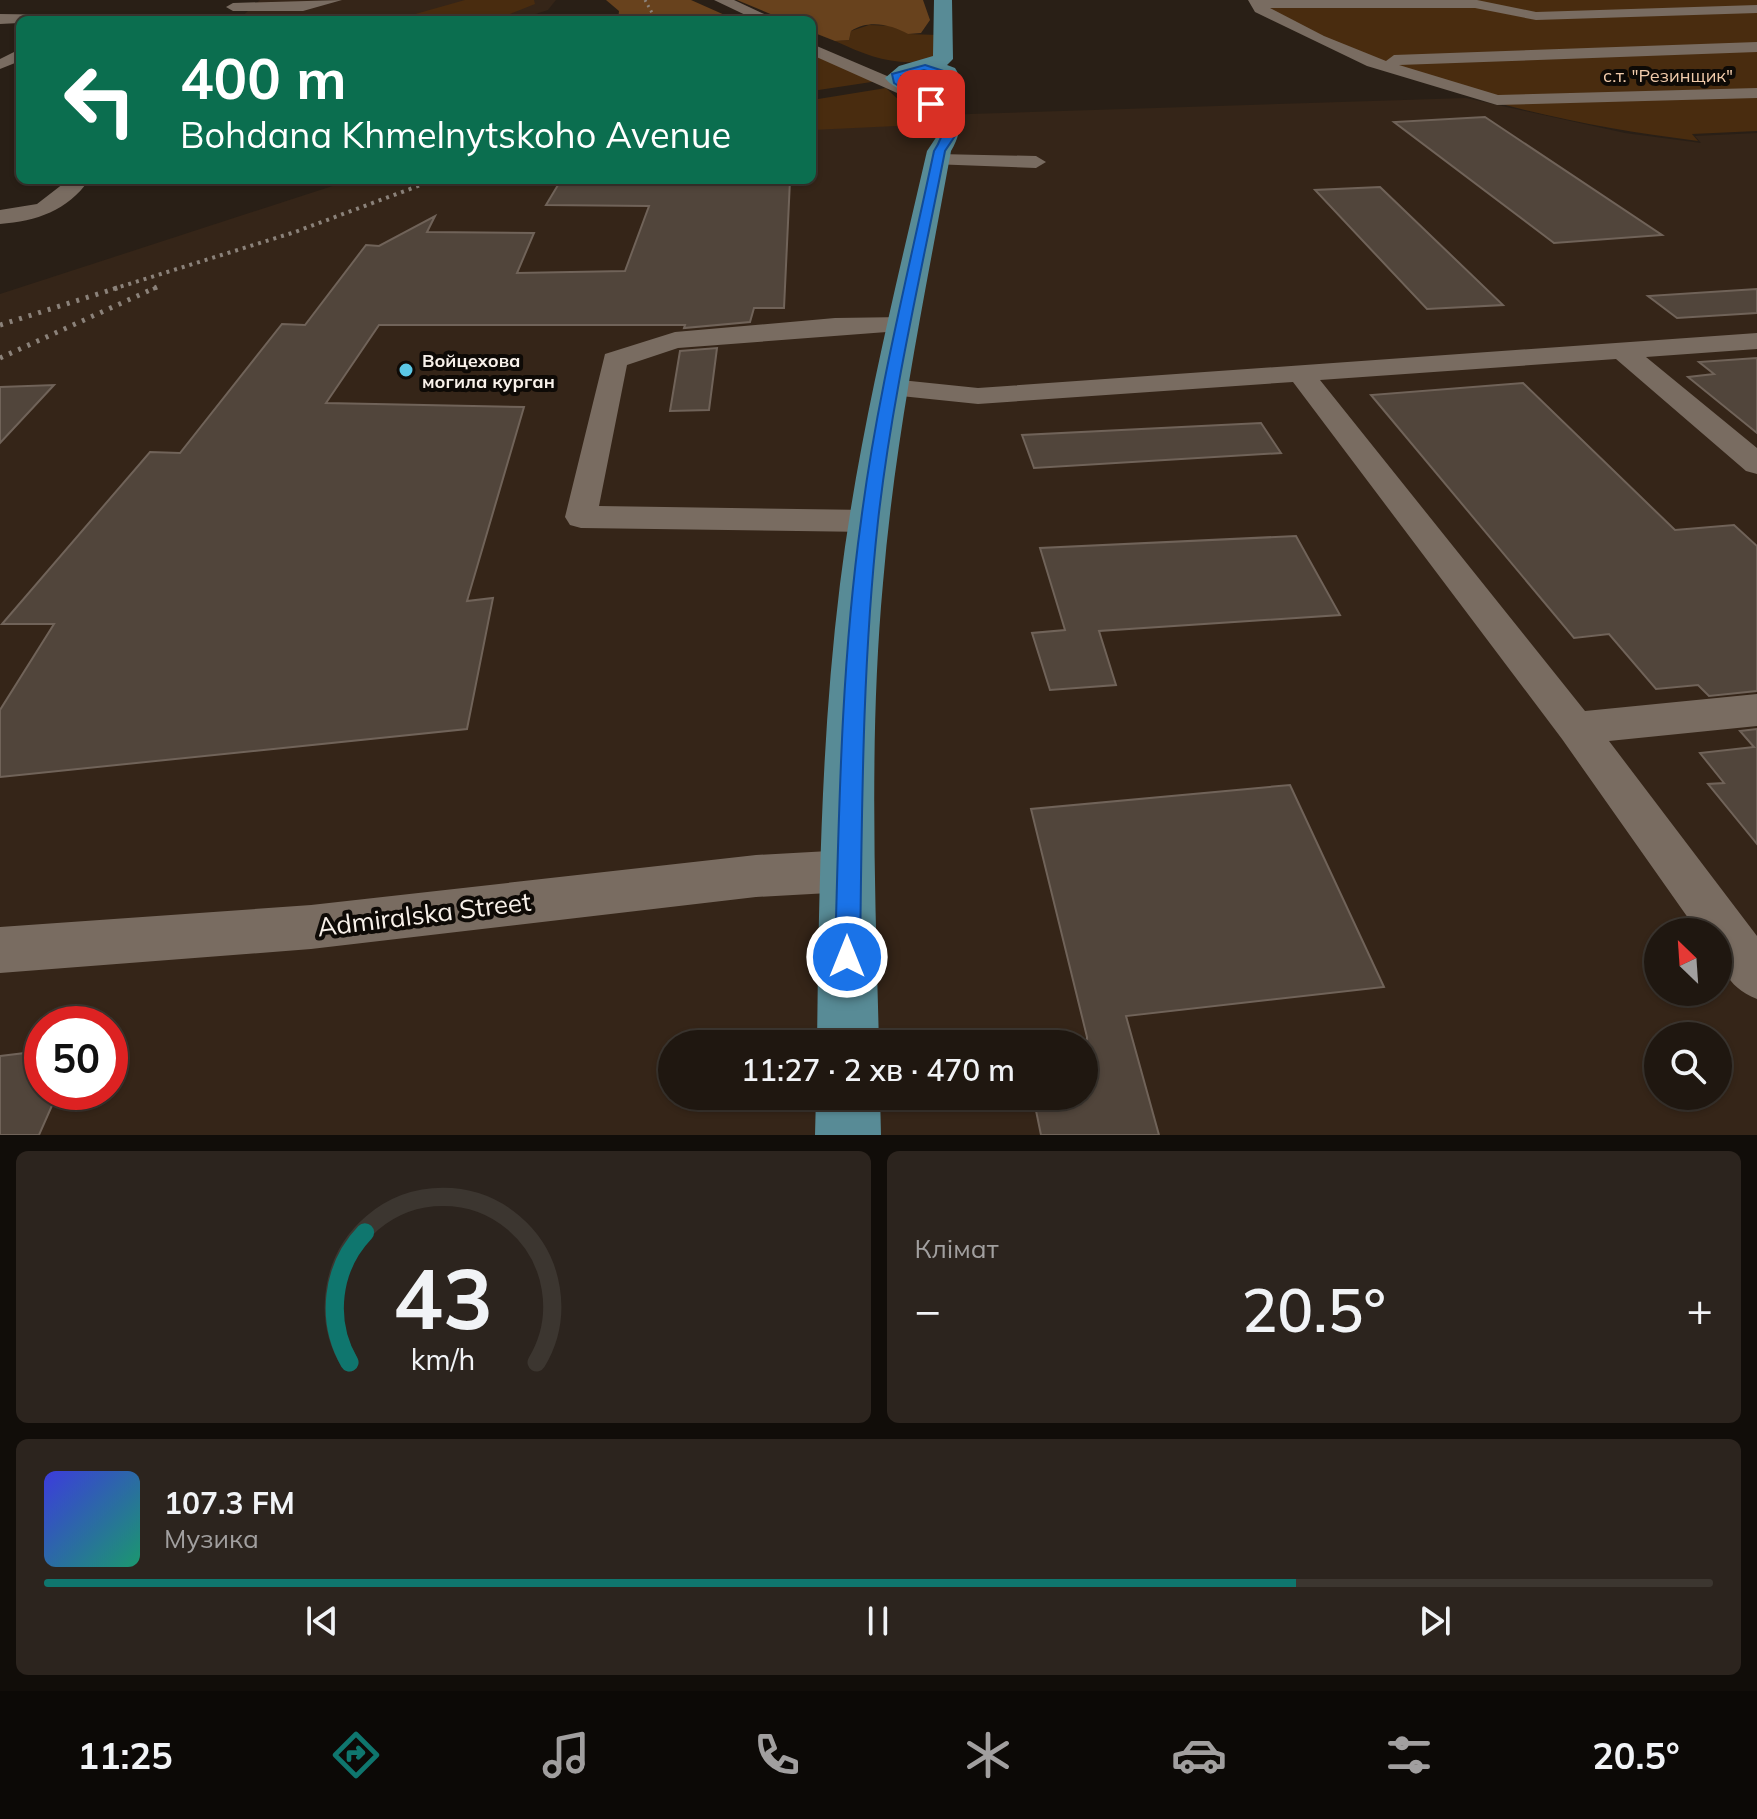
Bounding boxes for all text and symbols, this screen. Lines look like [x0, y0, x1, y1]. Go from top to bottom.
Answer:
text: 400 m [180, 43, 347, 113]
icon: left [48, 48, 152, 152]
park label: с.т. "Резинщик" [1603, 64, 1733, 87]
pin [897, 70, 965, 138]
icon: arrive [909, 82, 953, 126]
text: Bohdana Khmelnytskoho Avenue [180, 112, 731, 157]
place label: Войцехова могила курган [422, 349, 555, 393]
marker: Войцехова могила курган [397, 361, 415, 379]
street label: Admiralska Street [315, 885, 533, 943]
position arrow [805, 915, 889, 999]
north arrow [1644, 918, 1732, 1006]
map controls [1644, 918, 1732, 1110]
speed limit sign: 50 [24, 1006, 128, 1110]
button: search [1644, 1022, 1732, 1110]
text: 11:27 · 2 хв · 470 m [741, 1051, 1015, 1089]
text: Клімат [915, 1232, 998, 1265]
text: 43 [393, 1245, 493, 1350]
text: 20.5° [1241, 1272, 1386, 1347]
text: − [915, 1282, 941, 1337]
text: + [1687, 1282, 1713, 1337]
text: km/h [411, 1341, 476, 1377]
text: 107.3 FM [164, 1484, 295, 1522]
text: Музика [164, 1522, 259, 1555]
icon: previous [300, 1599, 344, 1643]
icon: pause [856, 1599, 900, 1643]
icon: next [1413, 1599, 1457, 1643]
icon: directions [328, 1727, 384, 1783]
icon: music [538, 1727, 594, 1783]
icon: phone [749, 1727, 805, 1783]
icon: climate [960, 1727, 1016, 1783]
icon: car [1171, 1727, 1227, 1783]
icon: filters [1381, 1727, 1437, 1783]
text: 11:25 [77, 1733, 173, 1778]
text: 20.5° [1592, 1733, 1680, 1778]

